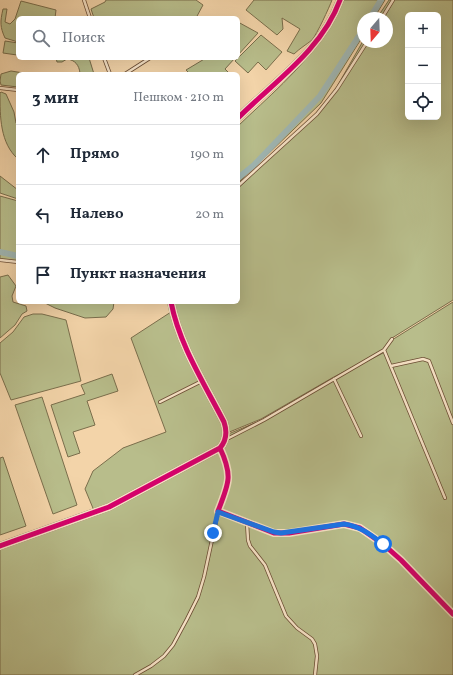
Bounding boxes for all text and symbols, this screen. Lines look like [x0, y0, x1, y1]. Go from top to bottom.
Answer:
north arrow [357, 12, 393, 48]
map controls [405, 12, 441, 120]
button: + [405, 12, 441, 48]
search box [16, 16, 240, 60]
icon: search [30, 27, 52, 49]
text: Поиск [62, 28, 105, 49]
button: − [405, 48, 441, 84]
button: locate [405, 84, 441, 120]
text: 3 мин [32, 87, 79, 110]
text: Пешком · 210 m [133, 89, 224, 107]
icon: ahead [32, 144, 54, 166]
text: Прямо [70, 144, 119, 165]
text: 190 m [190, 146, 224, 164]
icon: left [32, 204, 54, 226]
text: Налево [70, 204, 124, 225]
text: 20 m [195, 206, 224, 224]
icon: arrive [32, 264, 54, 286]
text: Пункт назначения [70, 264, 206, 285]
route end [204, 524, 222, 542]
route start [374, 535, 392, 553]

